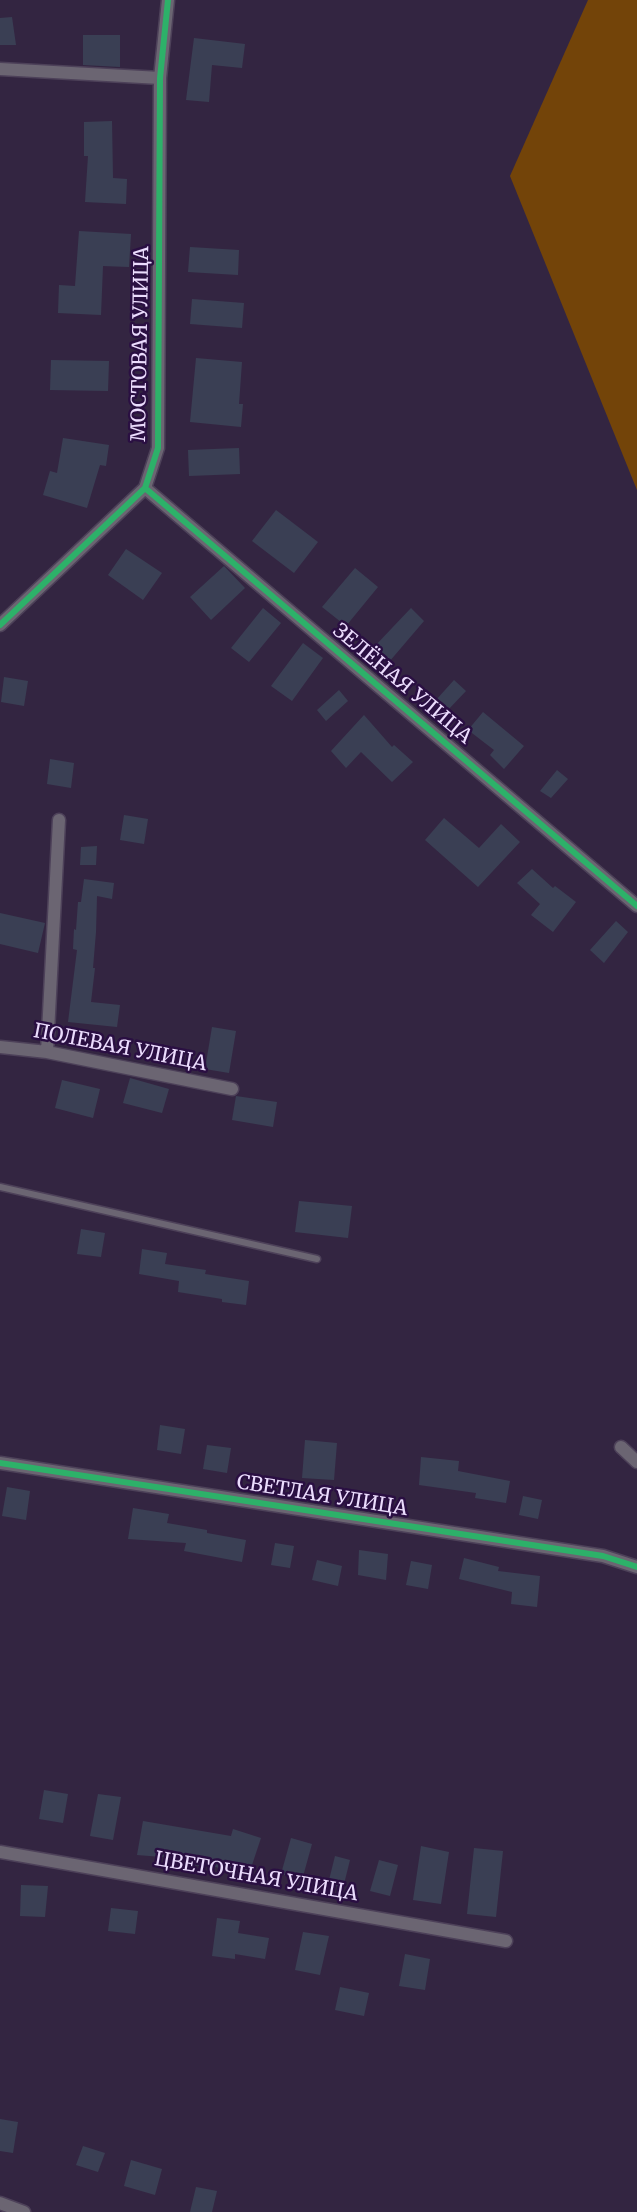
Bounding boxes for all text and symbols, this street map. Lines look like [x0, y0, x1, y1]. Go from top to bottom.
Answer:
street label: МОСТОВАЯ УЛИЦА [127, 246, 155, 442]
street label: ЗЕЛЁНАЯ УЛИЦА [328, 619, 476, 749]
street label: ПОЛЕВАЯ УЛИЦА [31, 1019, 209, 1077]
street label: СВЕТЛАЯ УЛИЦА [235, 1471, 409, 1521]
street label: ЦВЕТОЧНАЯ УЛИЦА [152, 1847, 360, 1907]

